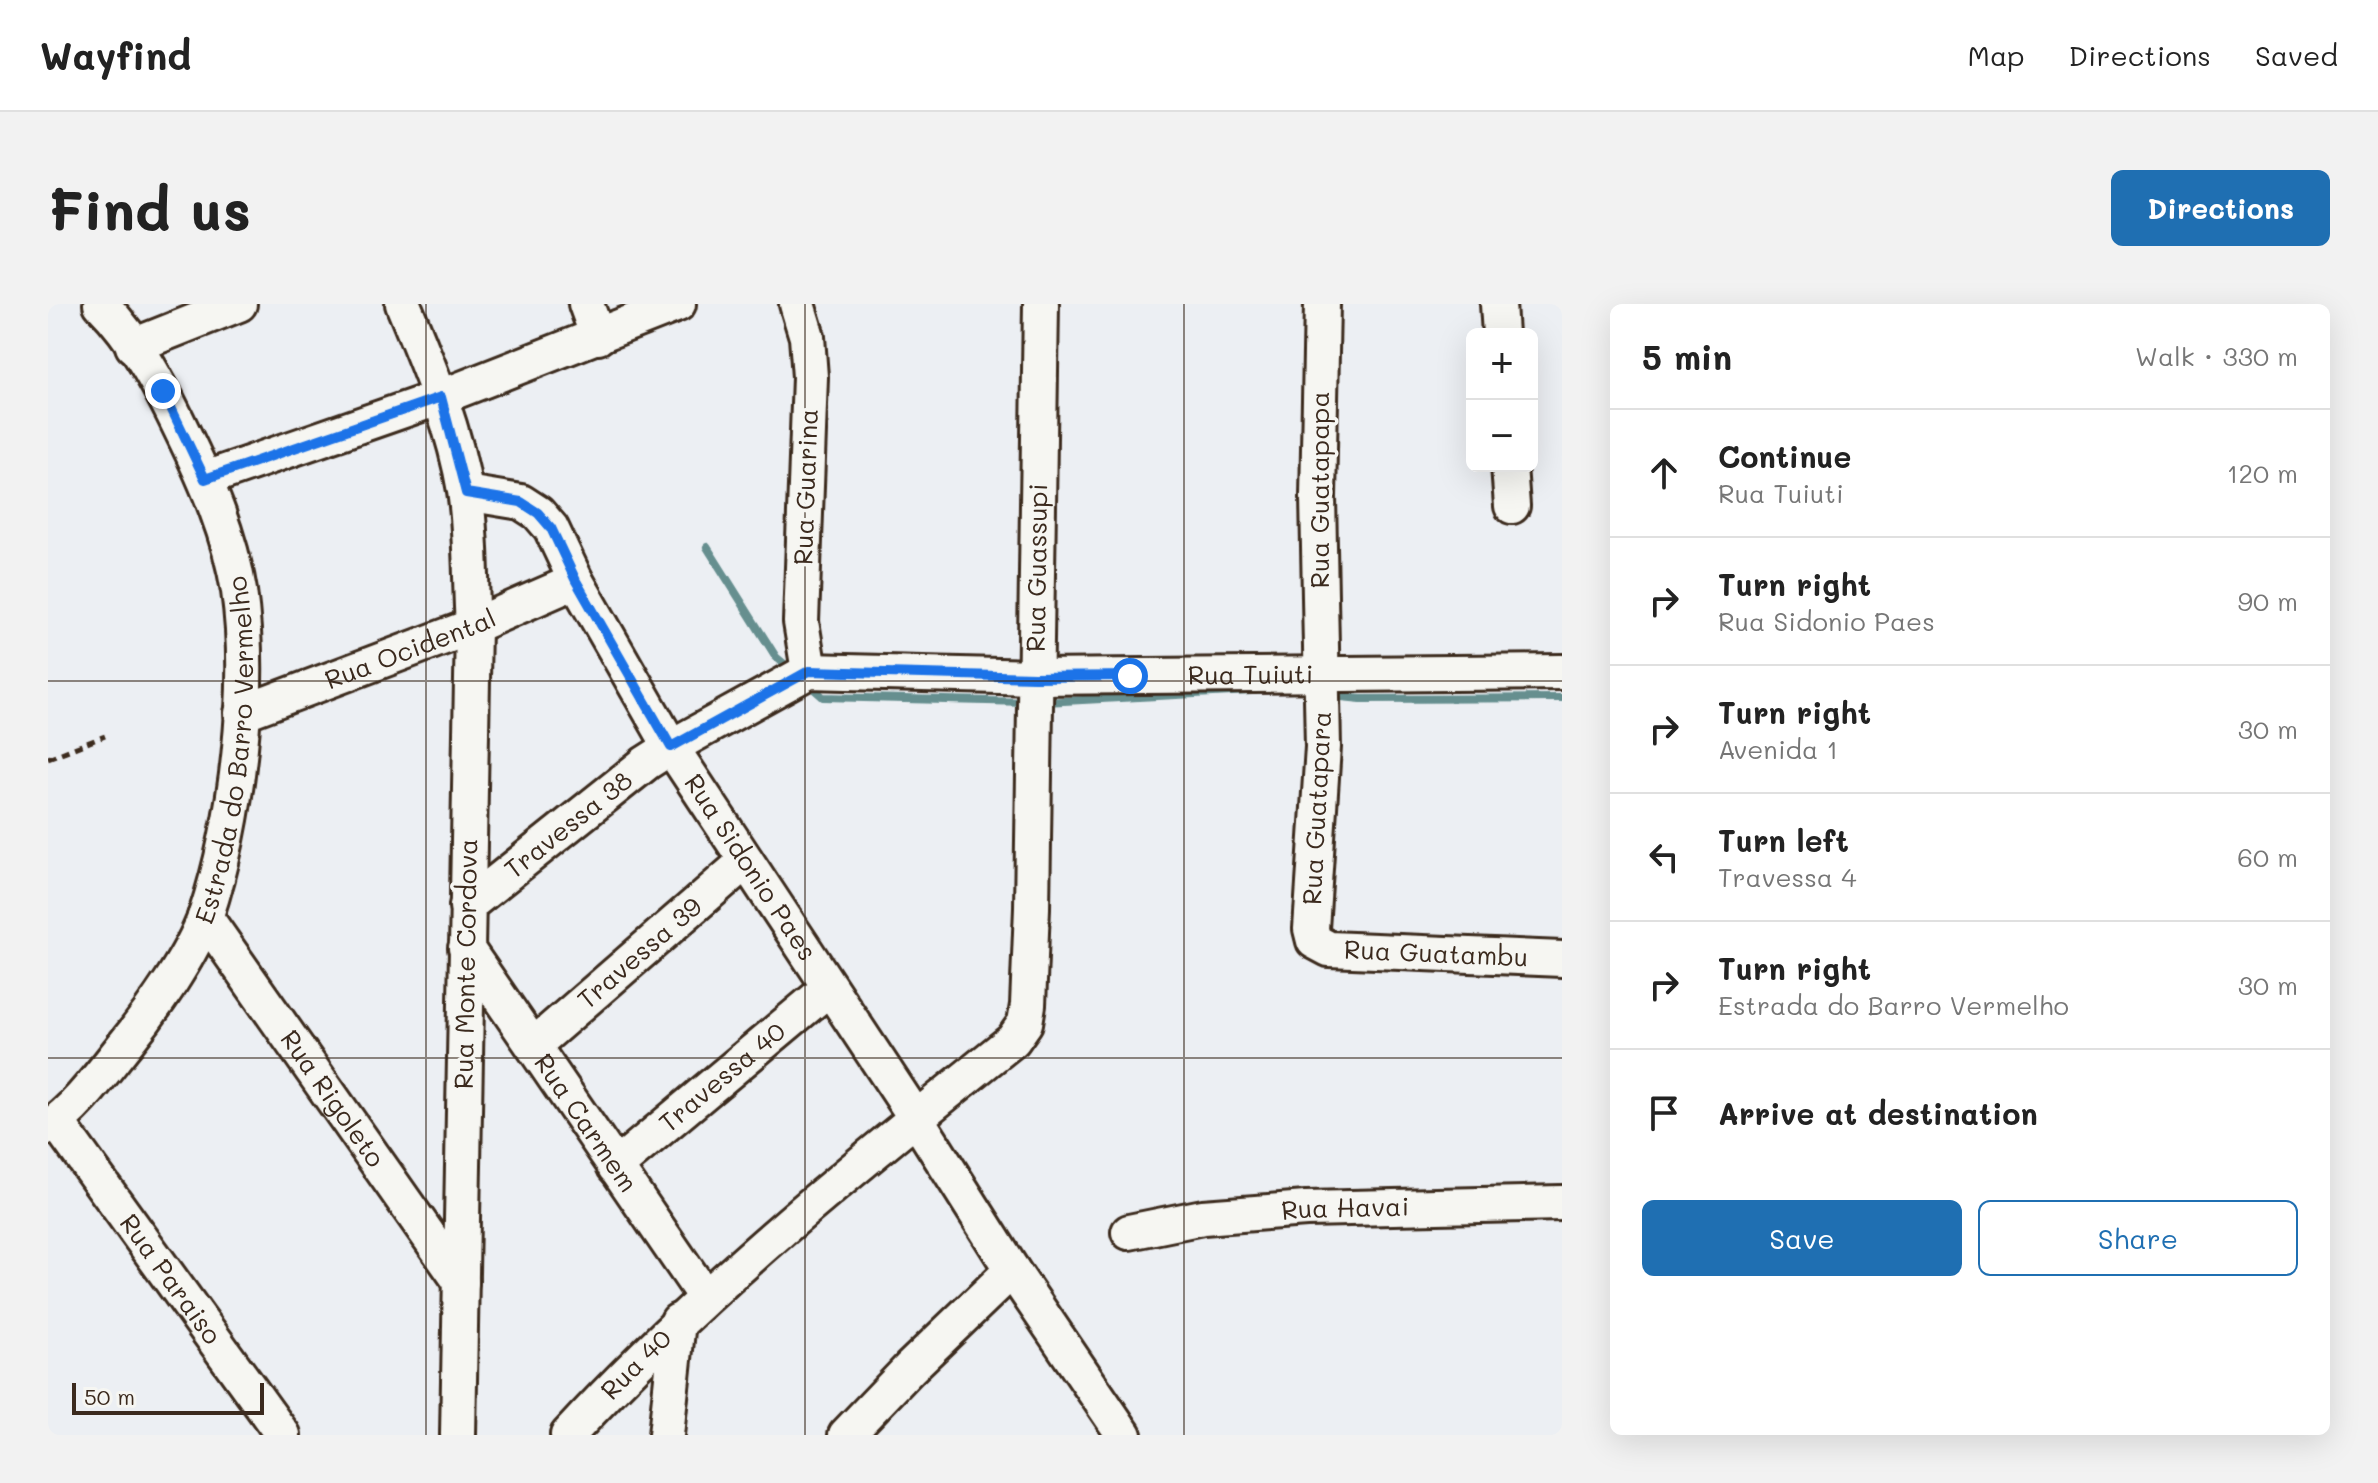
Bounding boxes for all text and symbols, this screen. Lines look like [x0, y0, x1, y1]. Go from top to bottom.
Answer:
text: Wayfind [40, 30, 191, 80]
text: Map [1968, 37, 2025, 73]
text: Directions [2069, 37, 2211, 73]
text: Saved [2255, 37, 2338, 73]
button: Directions [2111, 170, 2330, 246]
text: Find us [48, 172, 251, 245]
map controls [1466, 328, 1538, 472]
button: + [1466, 328, 1538, 400]
text: 5 min [1642, 334, 1732, 379]
text: Walk · 330 m [2135, 339, 2298, 373]
route end [145, 373, 181, 409]
street label: Rua Guatapapa [1302, 391, 1336, 589]
button: − [1466, 400, 1538, 472]
street label: Rua Guarina [785, 408, 825, 566]
text: Continue [1718, 436, 1851, 476]
icon: ahead [1642, 451, 1686, 495]
text: 120 m [2227, 456, 2298, 490]
text: Rua Tuiuti [1718, 476, 1844, 510]
street label: Rua Guassupi [1018, 483, 1054, 652]
text: Turn right [1718, 564, 1871, 604]
street label: Estrada do Barro Vermelho [186, 574, 260, 928]
icon: right [1642, 579, 1686, 623]
text: 90 m [2238, 584, 2298, 618]
street label: Rua Ocidental [320, 600, 501, 696]
text: Rua Sidonio Paes [1718, 604, 1935, 638]
street label: Rua Tuiuti [1188, 656, 1314, 692]
route start [1112, 658, 1148, 694]
text: Turn right [1718, 692, 1871, 732]
icon: right [1642, 707, 1686, 751]
street label: Rua Guatapara [1294, 710, 1338, 906]
text: 30 m [2238, 712, 2298, 746]
text: Avenida 1 [1718, 732, 1838, 766]
street label: Travessa 38 [497, 763, 639, 886]
street label: Rua Sidonio Paes [677, 767, 825, 967]
text: Turn left [1718, 820, 1849, 860]
icon: left [1642, 835, 1686, 879]
street label: Rua Monte Cordova [446, 838, 484, 1090]
text: 60 m [2237, 840, 2298, 874]
text: Travessa 4 [1718, 860, 1857, 894]
street label: Travessa 39 [570, 889, 708, 1016]
street label: Rua Guatambu [1343, 932, 1529, 974]
text: Turn right [1718, 948, 1871, 988]
icon: right [1642, 963, 1686, 1007]
text: 30 m [2238, 968, 2298, 1002]
text: Estrada do Barro Vermelho [1718, 988, 2069, 1022]
street label: Travessa 40 [651, 1014, 792, 1139]
street label: Rua Rigoleto [273, 1023, 393, 1173]
street label: Rua Carmem [527, 1046, 646, 1198]
icon: arrive [1642, 1091, 1686, 1135]
text: Arrive at destination [1718, 1093, 2038, 1133]
street label: Rua Havai [1280, 1189, 1410, 1227]
button: Save [1642, 1200, 1962, 1276]
button: Share [1978, 1200, 2298, 1276]
street label: Rua Paraiso [113, 1207, 230, 1351]
street label: Rua 40 [593, 1321, 678, 1406]
scale bar [72, 1379, 264, 1415]
text: 50 m [84, 1382, 135, 1411]

